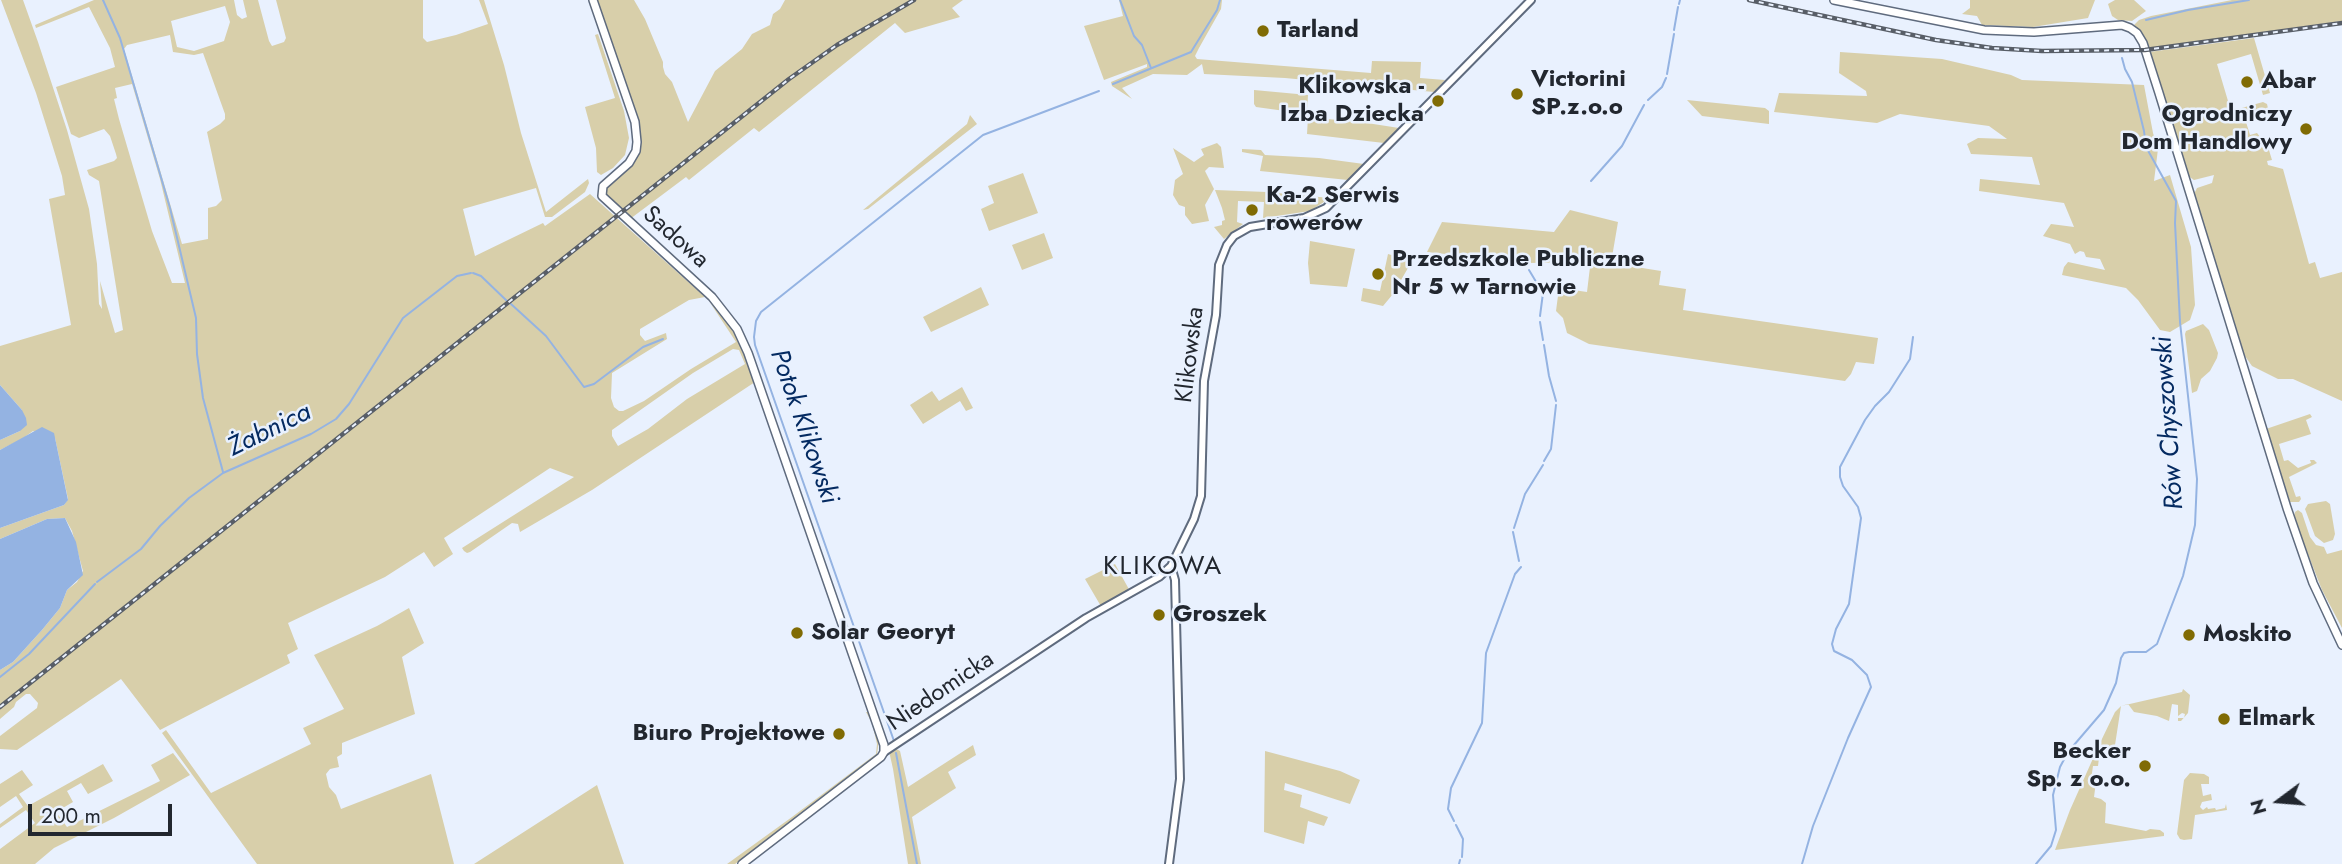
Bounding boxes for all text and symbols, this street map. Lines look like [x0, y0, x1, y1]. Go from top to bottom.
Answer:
place label: Tarland [1277, 17, 1359, 45]
marker: Tarland [1255, 23, 1271, 39]
place label: Victorini SP.z.o.o [1531, 66, 1626, 122]
place label: Abar [2261, 68, 2316, 96]
place label: Klikowska - Izba Dziecka [1280, 73, 1424, 129]
marker: Abar [2239, 74, 2255, 90]
marker: Victorini SP.z.o.o [1509, 86, 1525, 102]
marker: Klikowska - Izba Dziecka [1430, 93, 1446, 109]
place label: Ogrodniczy Dom Handlowy [2121, 101, 2292, 157]
marker: Ogrodniczy Dom Handlowy [2298, 121, 2314, 137]
place label: Ka-2 Serwis rowerów [1266, 182, 1399, 238]
street label: Sadowa [636, 201, 714, 275]
marker: Ka-2 Serwis rowerów [1244, 202, 1260, 218]
place label: Przedszkole Publiczne Nr 5 w Tarnowie [1392, 246, 1644, 302]
marker: Przedszkole Publiczne Nr 5 w Tarnowie [1370, 266, 1386, 282]
street label: Klikowska [1171, 305, 1211, 405]
water label: Rów Chyszowski [2148, 335, 2192, 511]
water label: Potok Klikowski [762, 346, 844, 508]
water label: Żabnica [223, 398, 317, 464]
district label: KLIKOWA [1104, 552, 1222, 584]
place label: Groszek [1173, 601, 1267, 629]
marker: Groszek [1151, 607, 1167, 623]
place label: Solar Georyt [811, 619, 955, 647]
place label: Moskito [2203, 621, 2292, 649]
marker: Solar Georyt [789, 625, 805, 641]
marker: Moskito [2181, 627, 2197, 643]
street label: Niedomicka [882, 646, 1000, 738]
place label: Elmark [2238, 705, 2315, 733]
marker: Elmark [2216, 711, 2232, 727]
place label: Biuro Projektowe [632, 720, 825, 748]
marker: Biuro Projektowe [831, 726, 847, 742]
place label: Becker Sp. z o.o. [2026, 738, 2131, 794]
marker: Becker Sp. z o.o. [2137, 758, 2153, 774]
north arrow [2244, 766, 2314, 836]
scale bar [32, 790, 175, 834]
text: N [2243, 796, 2273, 818]
text: 200 m [41, 801, 101, 831]

